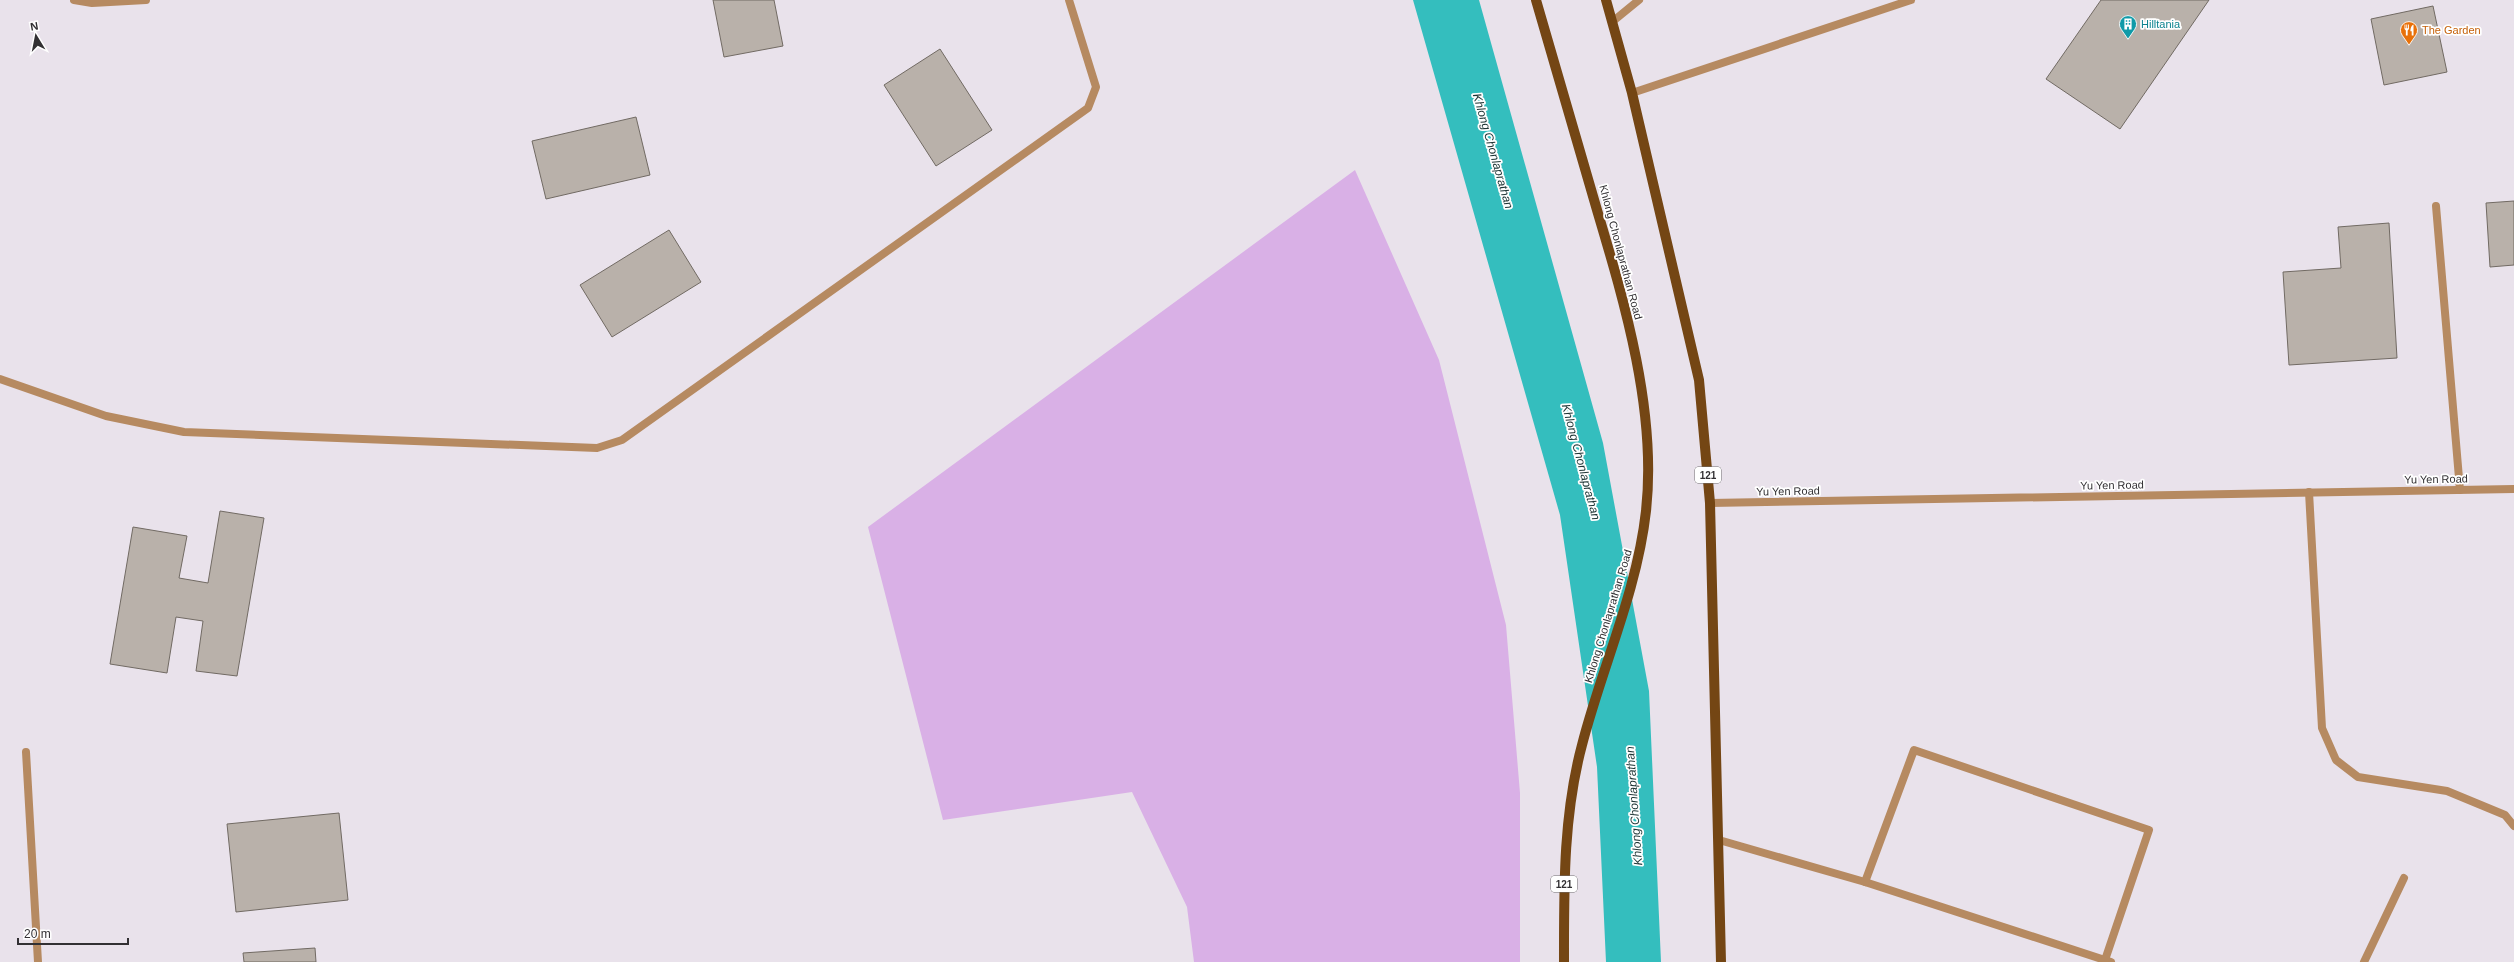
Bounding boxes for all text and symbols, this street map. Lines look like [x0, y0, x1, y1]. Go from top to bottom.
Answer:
building icon: Hilltania [2118, 14, 2138, 39]
north arrow [16, 16, 56, 56]
place label: Hilltania [2141, 18, 2181, 30]
text: N [29, 20, 39, 33]
restaurant icon: The Garden [2399, 20, 2419, 45]
place label: The Garden [2422, 24, 2481, 36]
water label: Khlong Chonlaprathan [1470, 92, 1516, 211]
street label: Khlong Chonlaprathan Road [1597, 183, 1645, 321]
water label: Khlong Chonlaprathan [1559, 403, 1603, 522]
road number: 121 [1695, 467, 1721, 483]
street label: Yu Yen Road [2404, 472, 2468, 486]
street label: Yu Yen Road [2080, 478, 2144, 492]
street label: Yu Yen Road [1756, 484, 1820, 498]
street label: Khlong Chonlaprathan Road [1582, 548, 1634, 684]
water label: Khlong Chonlaprathan [1623, 746, 1645, 866]
road number: 121 [1551, 876, 1577, 892]
scale bar [18, 920, 128, 946]
text: 20 m [24, 927, 51, 941]

